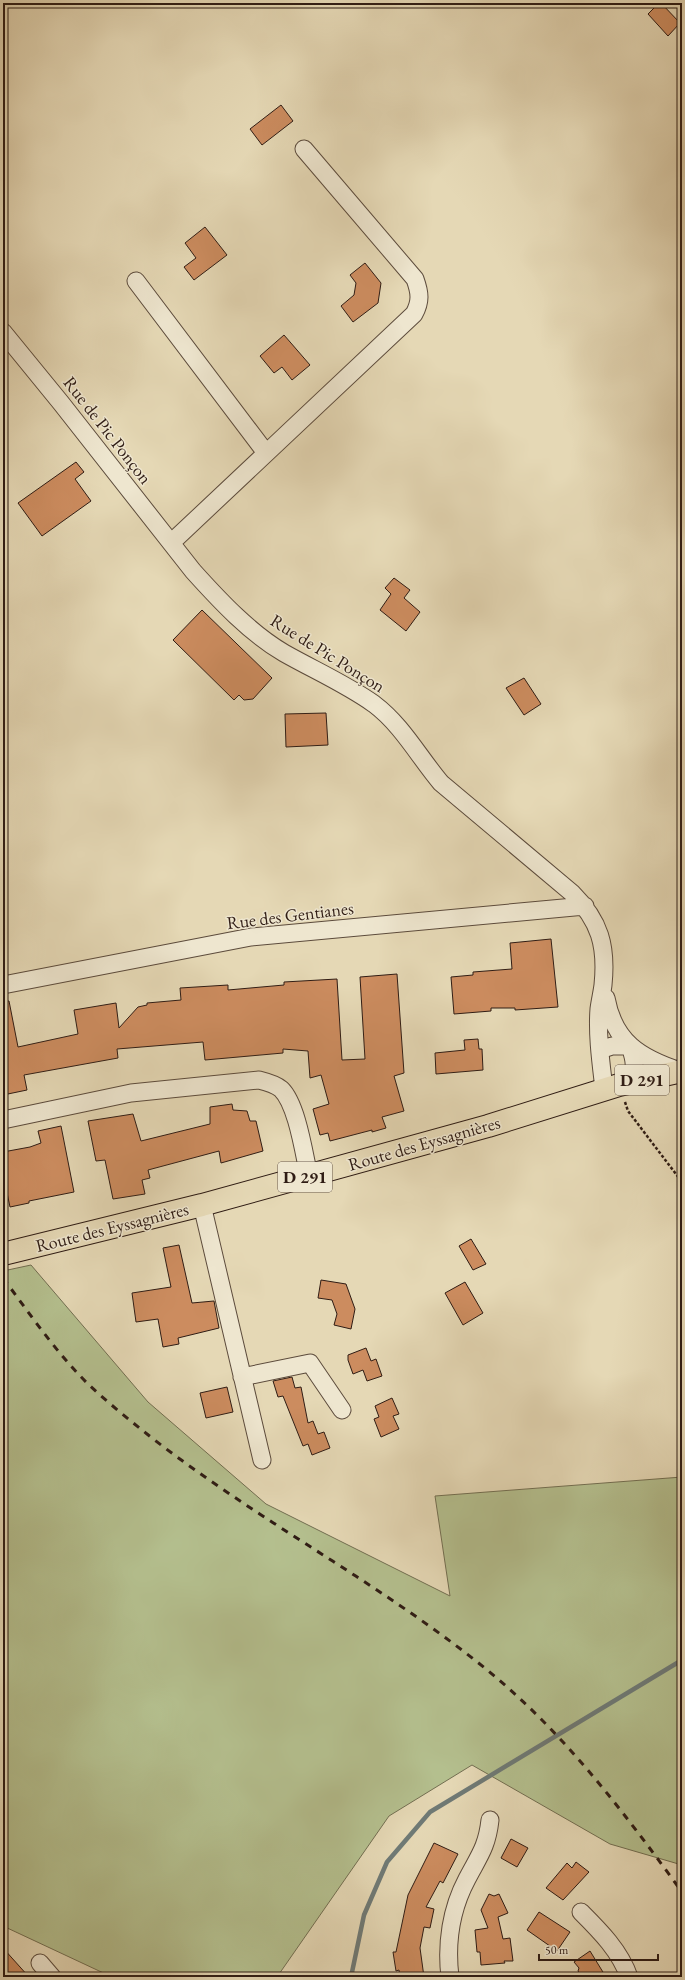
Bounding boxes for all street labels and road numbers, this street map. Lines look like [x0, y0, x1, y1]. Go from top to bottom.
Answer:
street label: Rue de Pic Ponçon [59, 371, 158, 489]
street label: Rue de Pic Ponçon [266, 609, 390, 698]
street label: Rue des Gentianes [225, 896, 355, 934]
road number: D 291 [615, 1065, 669, 1095]
street label: Route des Eyssagnières [345, 1110, 503, 1176]
road number: D 291 [278, 1162, 332, 1192]
street label: Route des Eyssagnières [33, 1197, 191, 1257]

